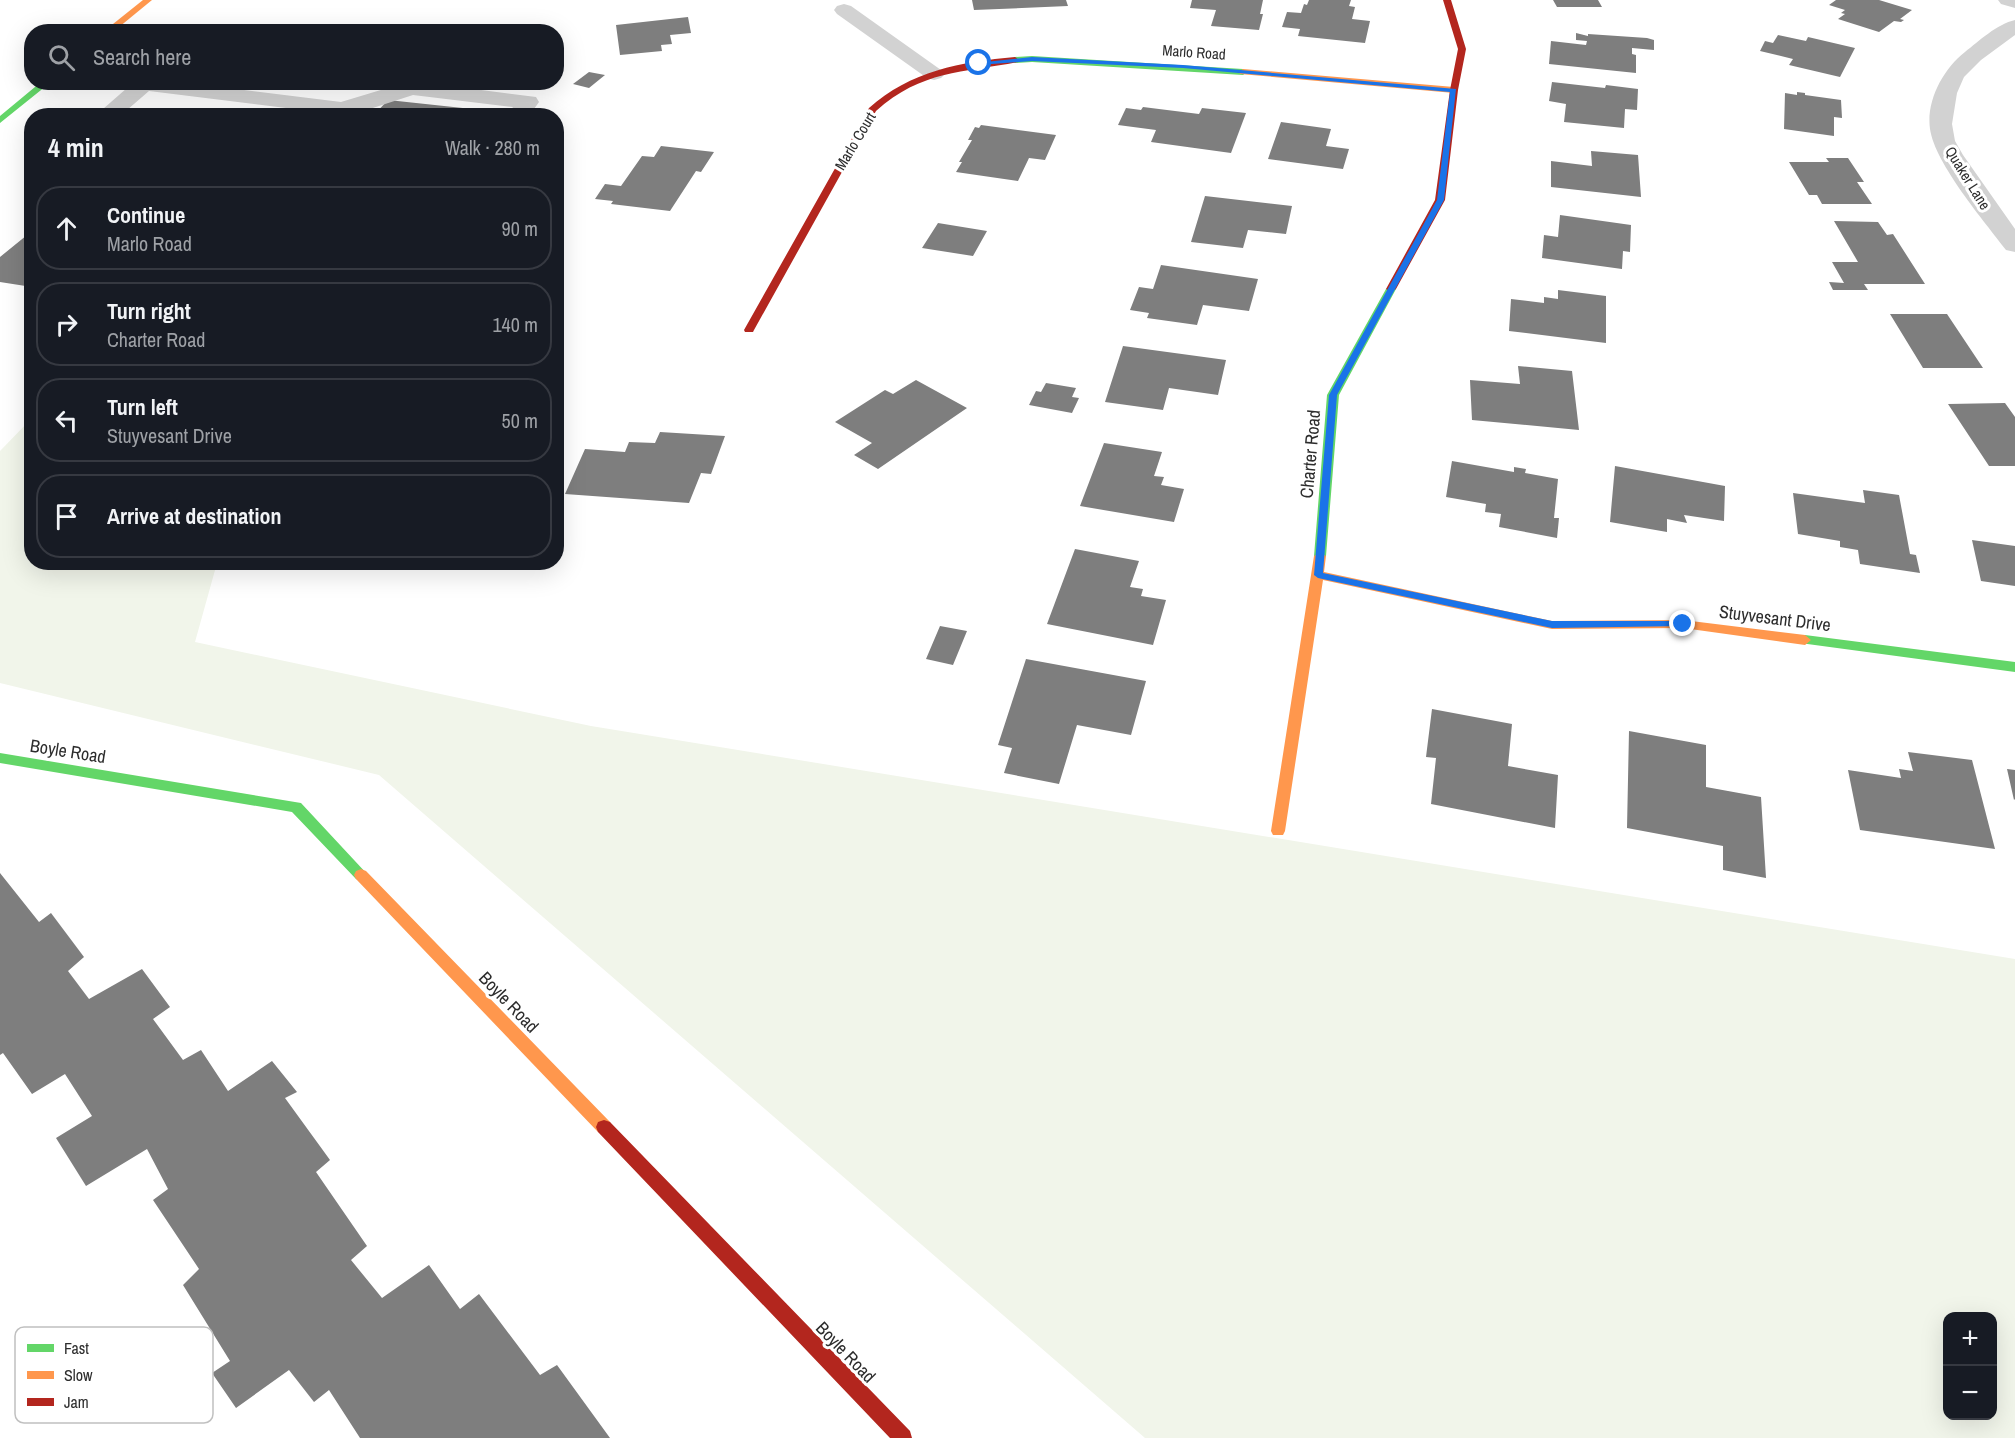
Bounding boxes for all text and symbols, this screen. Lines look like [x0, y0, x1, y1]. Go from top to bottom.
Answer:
search box [24, 24, 564, 90]
street label: Marlo Road [1162, 39, 1226, 65]
icon: search [45, 41, 78, 74]
text: Search here [93, 42, 191, 72]
route start [965, 49, 991, 75]
street label: Marlo Court [829, 108, 881, 174]
text: 4 min [48, 130, 104, 165]
text: Walk · 280 m [445, 134, 540, 161]
street label: Quaker Lane [1940, 142, 1996, 214]
text: Continue [107, 200, 185, 230]
icon: ahead [50, 212, 83, 245]
text: 90 m [502, 215, 538, 242]
text: Marlo Road [107, 230, 192, 257]
text: Turn right [107, 296, 191, 326]
icon: right [50, 308, 83, 341]
text: 140 m [492, 311, 538, 338]
text: Charter Road [107, 326, 205, 353]
text: Turn left [107, 392, 178, 422]
icon: left [50, 404, 83, 437]
text: 50 m [502, 407, 538, 434]
street label: Charter Road [1294, 409, 1326, 499]
text: Stuyvesant Drive [107, 422, 232, 449]
icon: arrive [50, 500, 83, 533]
text: Arrive at destination [107, 501, 281, 531]
street label: Stuyvesant Drive [1718, 599, 1832, 637]
route end [1669, 610, 1695, 636]
street label: Boyle Road [28, 733, 108, 769]
street label: Boyle Road [474, 966, 544, 1038]
map controls [1943, 1312, 1997, 1420]
button: + [1943, 1312, 1997, 1366]
street label: Boyle Road [811, 1316, 881, 1388]
legend [15, 1327, 213, 1423]
text: Fast [64, 1337, 89, 1359]
text: Slow [64, 1364, 93, 1386]
button: − [1943, 1366, 1997, 1420]
text: Jam [64, 1391, 89, 1413]

